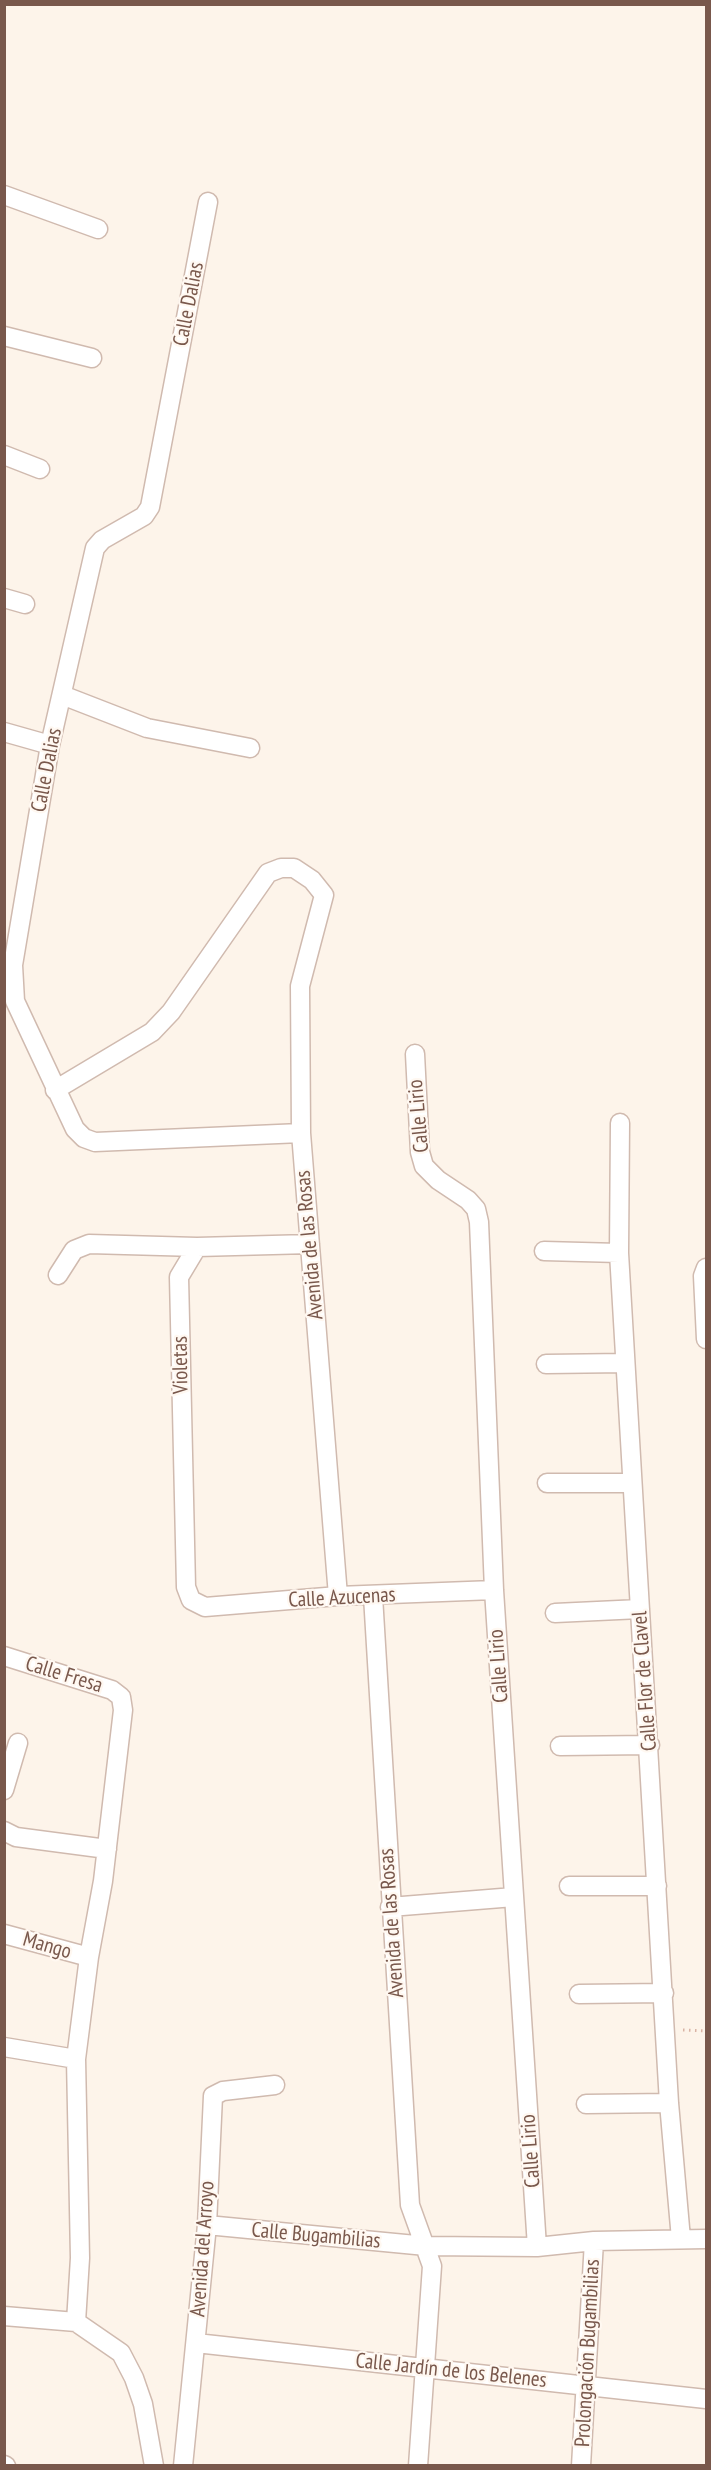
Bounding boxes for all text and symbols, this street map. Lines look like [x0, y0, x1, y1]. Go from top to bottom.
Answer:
street label: Calle Dalias [169, 260, 209, 348]
street label: Calle Dalias [27, 726, 67, 814]
street label: Calle Lirio [403, 1078, 435, 1154]
street label: Avenida de las Rosas [291, 1169, 329, 1321]
street label: Violetas [168, 1336, 194, 1394]
street label: Calle Azucenas [288, 1583, 396, 1613]
street label: Calle Flor de Clavel [628, 1610, 662, 1752]
street label: Calle Lirio [484, 1629, 514, 1703]
street label: Calle Fresa [22, 1651, 106, 1699]
street label: Avenida de las Rosas [374, 1847, 410, 1999]
street label: Mango [20, 1927, 74, 1965]
street label: Calle Lirio [516, 2114, 546, 2188]
street label: Avenida del Arroyo [186, 2180, 220, 2318]
street label: Calle Bugambilias [250, 2218, 382, 2254]
street label: Prolongación Bugambilias [570, 2259, 606, 2447]
street label: Calle Jardín de los Belenes [354, 2348, 548, 2394]

